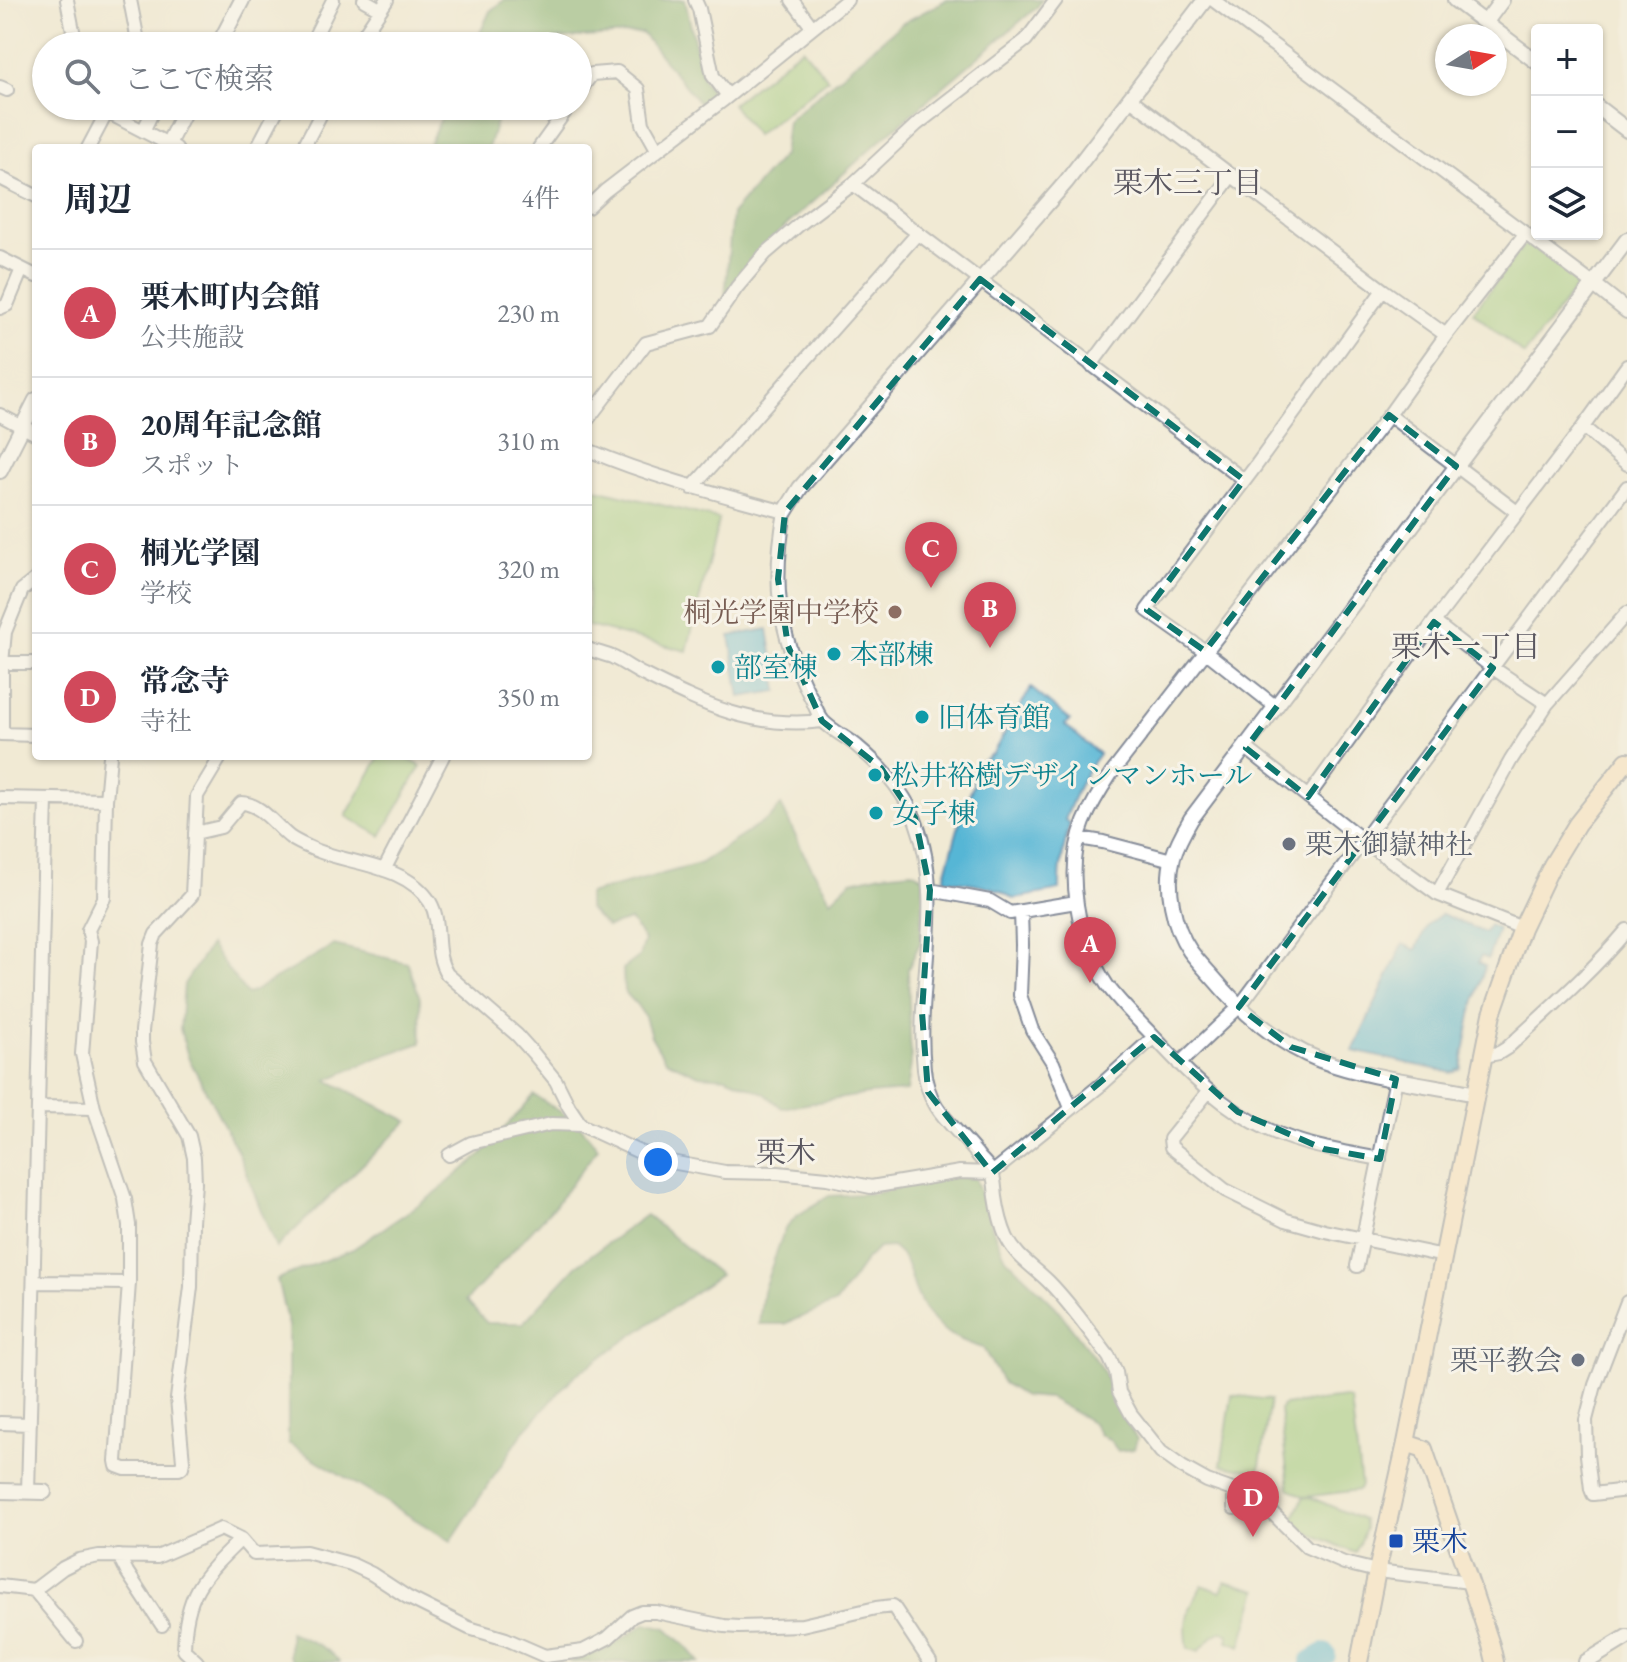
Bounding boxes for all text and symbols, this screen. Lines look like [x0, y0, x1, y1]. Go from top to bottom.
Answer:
north arrow [1435, 24, 1507, 96]
map controls [1531, 24, 1603, 240]
button: + [1531, 24, 1603, 96]
search box [32, 32, 592, 120]
icon: search [60, 54, 104, 98]
text: ここで検索 [124, 59, 274, 98]
button: − [1531, 96, 1603, 168]
district label: 栗木三丁目 [1113, 163, 1263, 202]
button: layers [1531, 168, 1603, 240]
text: 周辺 [64, 177, 132, 221]
text: 4件 [522, 181, 560, 215]
text: 栗木町内会館 [140, 277, 320, 316]
text: A [81, 296, 99, 330]
text: 230 m [497, 296, 560, 330]
text: 公共施設 [140, 320, 244, 354]
text: 20周年記念館 [140, 405, 322, 444]
text: B [82, 424, 98, 458]
text: 310 m [497, 424, 560, 458]
text: スポット [140, 448, 244, 482]
pin: C [905, 522, 957, 588]
text: 桐光学園 [140, 533, 260, 572]
text: C [81, 552, 99, 586]
text: 320 m [497, 552, 560, 586]
text: 学校 [140, 576, 192, 610]
pin: B [964, 582, 1016, 648]
place label: 桐光学園中学校 [683, 594, 879, 630]
marker: 桐光学園中学校 [886, 603, 904, 621]
district label: 栗木一丁目 [1391, 627, 1541, 666]
place label: 本部棟 [850, 636, 934, 672]
marker: 本部棟 [825, 645, 843, 663]
place label: 部室棟 [734, 649, 818, 685]
marker: 部室棟 [709, 658, 727, 676]
text: 常念寺 [140, 661, 230, 700]
text: D [80, 680, 100, 714]
text: 350 m [497, 680, 560, 714]
place label: 旧体育館 [938, 699, 1050, 735]
text: 寺社 [140, 704, 192, 738]
marker: 旧体育館 [913, 708, 931, 726]
place label: 松井裕樹デザインマンホール [891, 757, 1252, 793]
marker: 松井裕樹デザインマンホール [866, 766, 884, 784]
place label: 女子棟 [892, 795, 976, 831]
marker: 女子棟 [867, 804, 885, 822]
place label: 栗木御嶽神社 [1305, 826, 1473, 862]
marker: 栗木御嶽神社 [1280, 835, 1298, 853]
pin: A [1064, 917, 1116, 983]
district label: 栗木 [756, 1133, 816, 1172]
your location [638, 1142, 678, 1182]
place label: 栗平教会 [1450, 1342, 1562, 1378]
marker: 栗平教会 [1569, 1351, 1587, 1369]
pin: D [1227, 1471, 1279, 1537]
place label: 栗木 [1412, 1523, 1468, 1559]
marker: 栗木 [1387, 1532, 1405, 1550]

